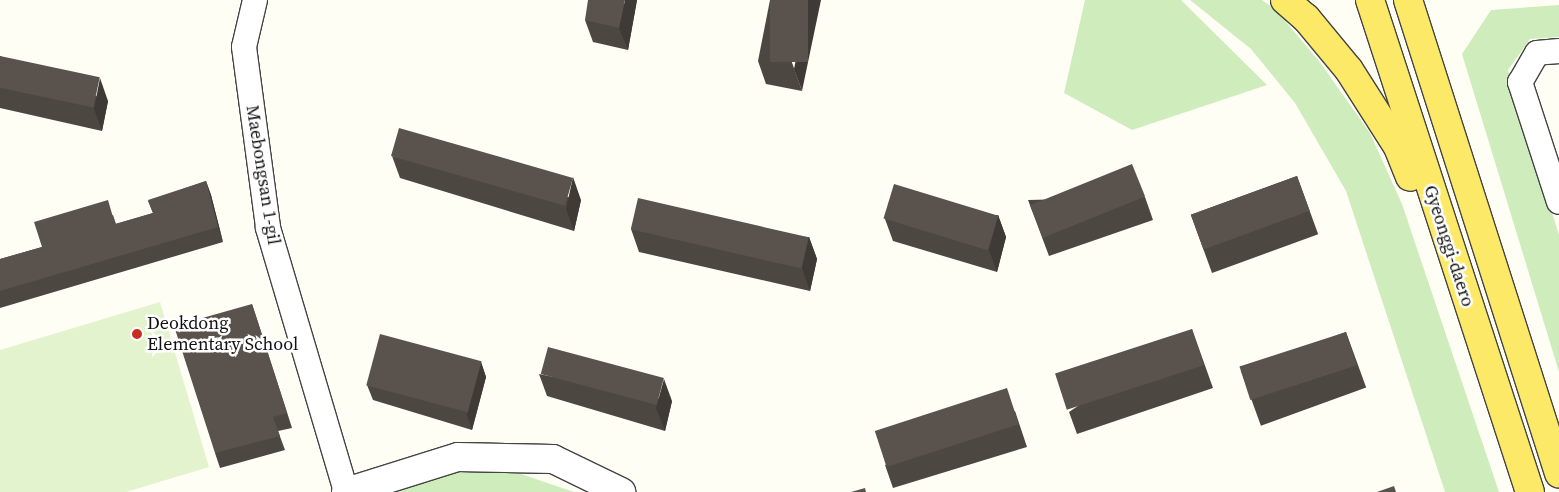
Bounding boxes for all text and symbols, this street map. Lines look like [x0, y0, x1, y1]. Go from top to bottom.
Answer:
street label: Maebongsan 1-gil [241, 104, 285, 246]
street label: Gyeonggi-daero [1419, 183, 1479, 309]
place label: Deokdong Elementary School [147, 313, 298, 356]
marker: Deokdong Elementary School [131, 328, 143, 340]

